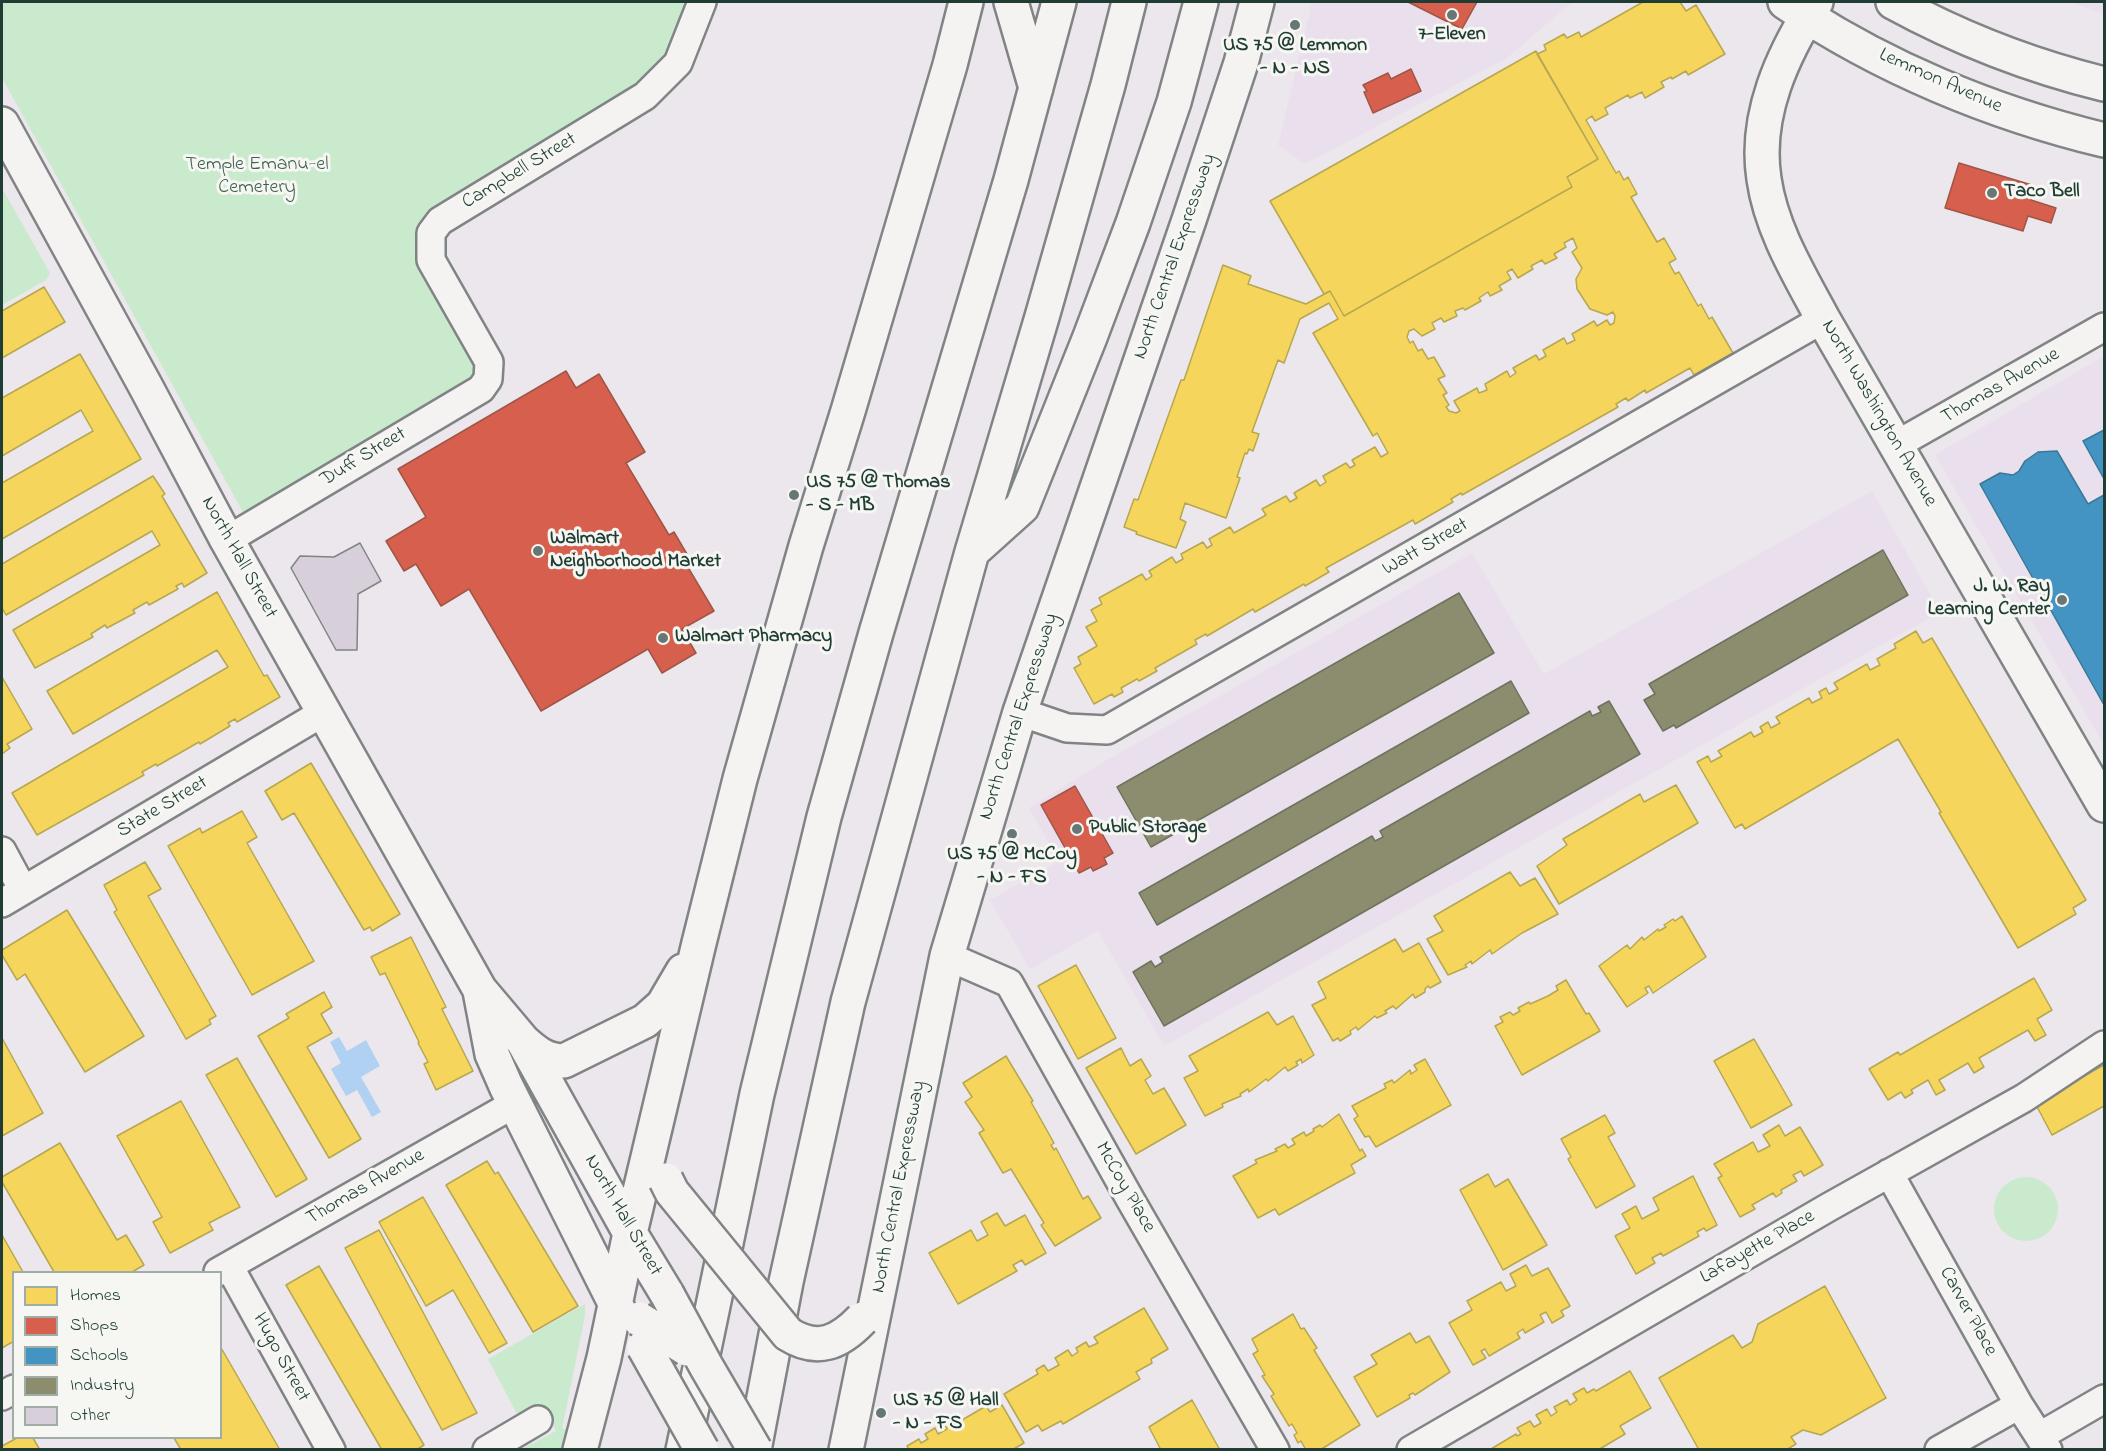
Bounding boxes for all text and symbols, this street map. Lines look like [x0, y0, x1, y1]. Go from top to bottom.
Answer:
marker: 7-Eleven [1445, 8, 1459, 22]
marker: US 75 @ Lemmon - N - NS [1288, 18, 1302, 32]
place label: 7-Eleven [1418, 24, 1486, 48]
place label: US 75 @ Lemmon - N - NS [1223, 35, 1367, 82]
street label: Lemmon Avenue [1875, 44, 2005, 120]
street label: Campbell Street [458, 128, 582, 216]
street label: North Central Expressway [1130, 151, 1222, 363]
park label: Temple Emanu-el Cemetery [185, 154, 329, 201]
place label: Taco Bell [2004, 181, 2080, 205]
marker: Taco Bell [1985, 186, 1999, 200]
street label: North Washington Avenue [1815, 316, 1941, 512]
street label: Thomas Avenue [1938, 343, 2064, 431]
street label: Duff Street [317, 423, 411, 493]
place label: US 75 @ Thomas - S - MB [806, 472, 950, 519]
marker: US 75 @ Thomas - S - MB [787, 488, 801, 502]
street label: North Hall Street [195, 493, 281, 623]
street label: Watt Street [1379, 514, 1473, 582]
place label: Walmart Neighborhood Market [550, 528, 721, 575]
marker: Walmart Neighborhood Market [531, 544, 545, 558]
place label: J. W. Ray Learning Center [1928, 576, 2050, 623]
marker: J. W. Ray Learning Center [2055, 593, 2069, 607]
street label: North Central Expressway [975, 611, 1065, 823]
place label: Walmart Pharmacy [675, 626, 832, 650]
marker: Walmart Pharmacy [656, 631, 670, 645]
street label: State Street [113, 772, 213, 844]
place label: Public Storage [1089, 817, 1206, 841]
marker: Public Storage [1070, 822, 1084, 836]
marker: US 75 @ McCoy - N - FS [1005, 827, 1019, 841]
place label: US 75 @ McCoy - N - FS [947, 844, 1077, 891]
street label: North Central Expressway [868, 1079, 932, 1295]
street label: McCoy Place [1088, 1138, 1160, 1238]
street label: Thomas Avenue [303, 1144, 429, 1232]
street label: North Hall Street [578, 1151, 666, 1281]
street label: Lafayette Place [1697, 1206, 1819, 1290]
street label: Carver Place [1933, 1263, 2001, 1361]
legend [12, 1271, 222, 1439]
text: Homes [70, 1283, 121, 1309]
street label: Hugo Street [246, 1309, 314, 1407]
text: Shops [70, 1313, 118, 1339]
text: Schools [70, 1343, 128, 1369]
text: Industry [70, 1373, 134, 1399]
place label: US 75 @ Hall - N - FS [893, 1390, 999, 1437]
text: Other [70, 1403, 110, 1429]
marker: US 75 @ Hall - N - FS [874, 1406, 888, 1420]

